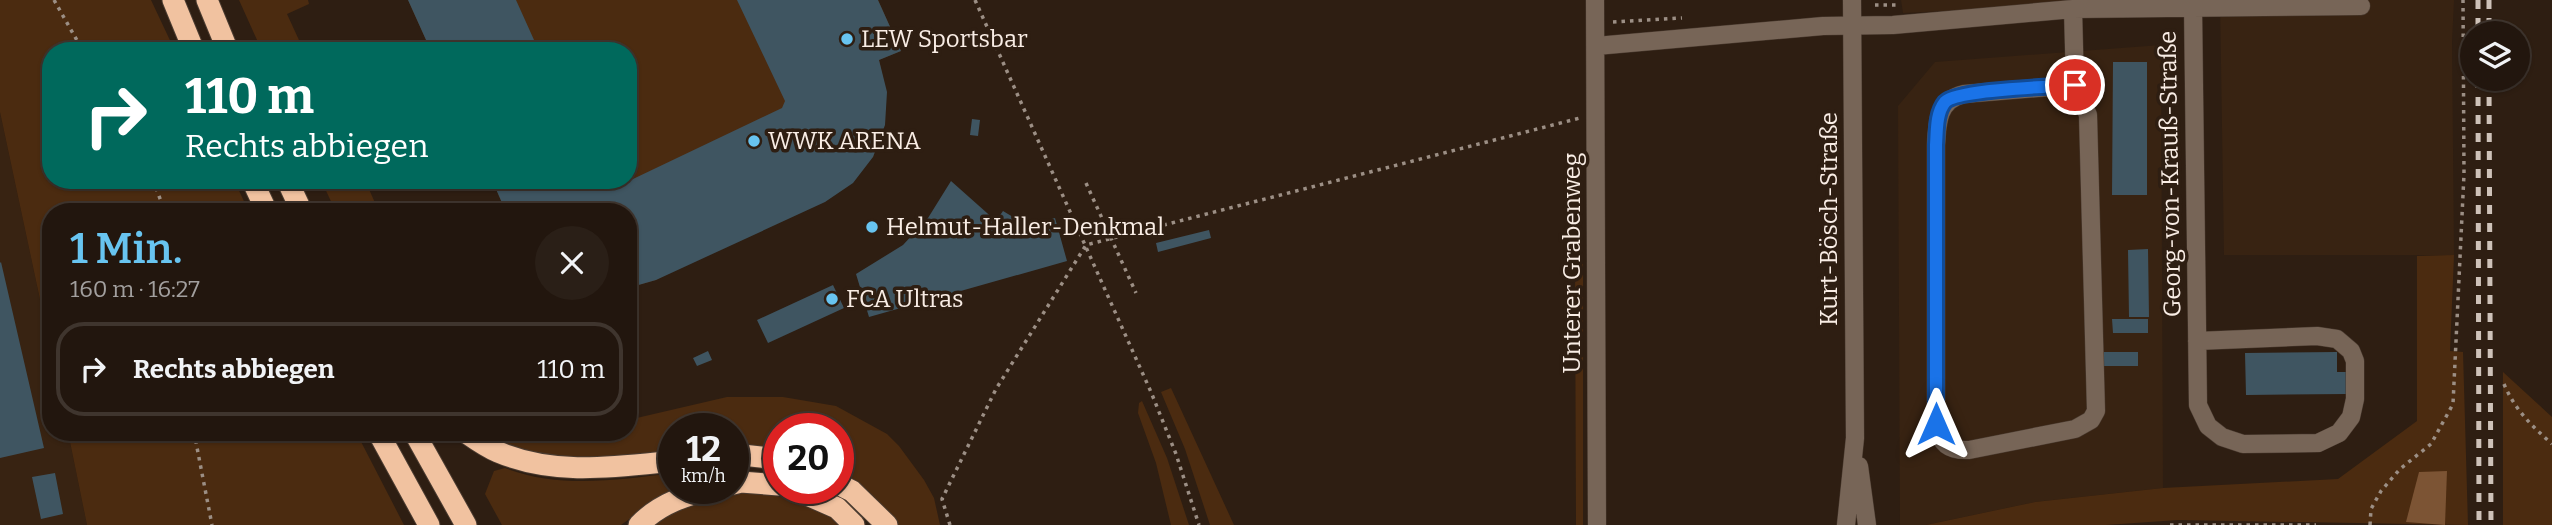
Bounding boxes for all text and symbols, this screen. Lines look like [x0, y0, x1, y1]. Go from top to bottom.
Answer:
map controls [2460, 21, 2530, 91]
button: layers [2460, 21, 2530, 91]
place label: LEW Sportsbar [861, 25, 1028, 53]
marker: LEW Sportsbar [839, 31, 855, 47]
street label: Georg-von-Krauß-Straße [2154, 31, 2186, 317]
pin [2045, 55, 2105, 115]
icon: arrive [2056, 66, 2094, 104]
text: 110 m [185, 67, 314, 126]
icon: right [70, 70, 161, 161]
street label: Kurt-Bösch-Straße [1815, 112, 1843, 326]
text: Rechts abbiegen [185, 127, 428, 165]
place label: WWK ARENA [768, 127, 921, 155]
marker: WWK ARENA [746, 133, 762, 149]
street label: Unterer Grabenweg [1558, 153, 1586, 373]
place label: Helmut-Haller-Denkmal [886, 213, 1164, 241]
marker: Helmut-Haller-Denkmal [864, 219, 880, 235]
text: 1 Min. [70, 224, 182, 274]
button: close [535, 226, 609, 300]
text: 160 m · 16:27 [70, 275, 200, 303]
place label: FCA Ultras [846, 285, 963, 313]
marker: FCA Ultras [824, 291, 840, 307]
icon: right [74, 350, 112, 388]
text: Rechts abbiegen [133, 354, 335, 385]
text: 110 m [537, 354, 605, 385]
position arrow [1899, 387, 1973, 461]
speed limit sign: 20 [763, 413, 854, 504]
text: 12 [686, 428, 721, 470]
text: km/h [681, 465, 726, 487]

